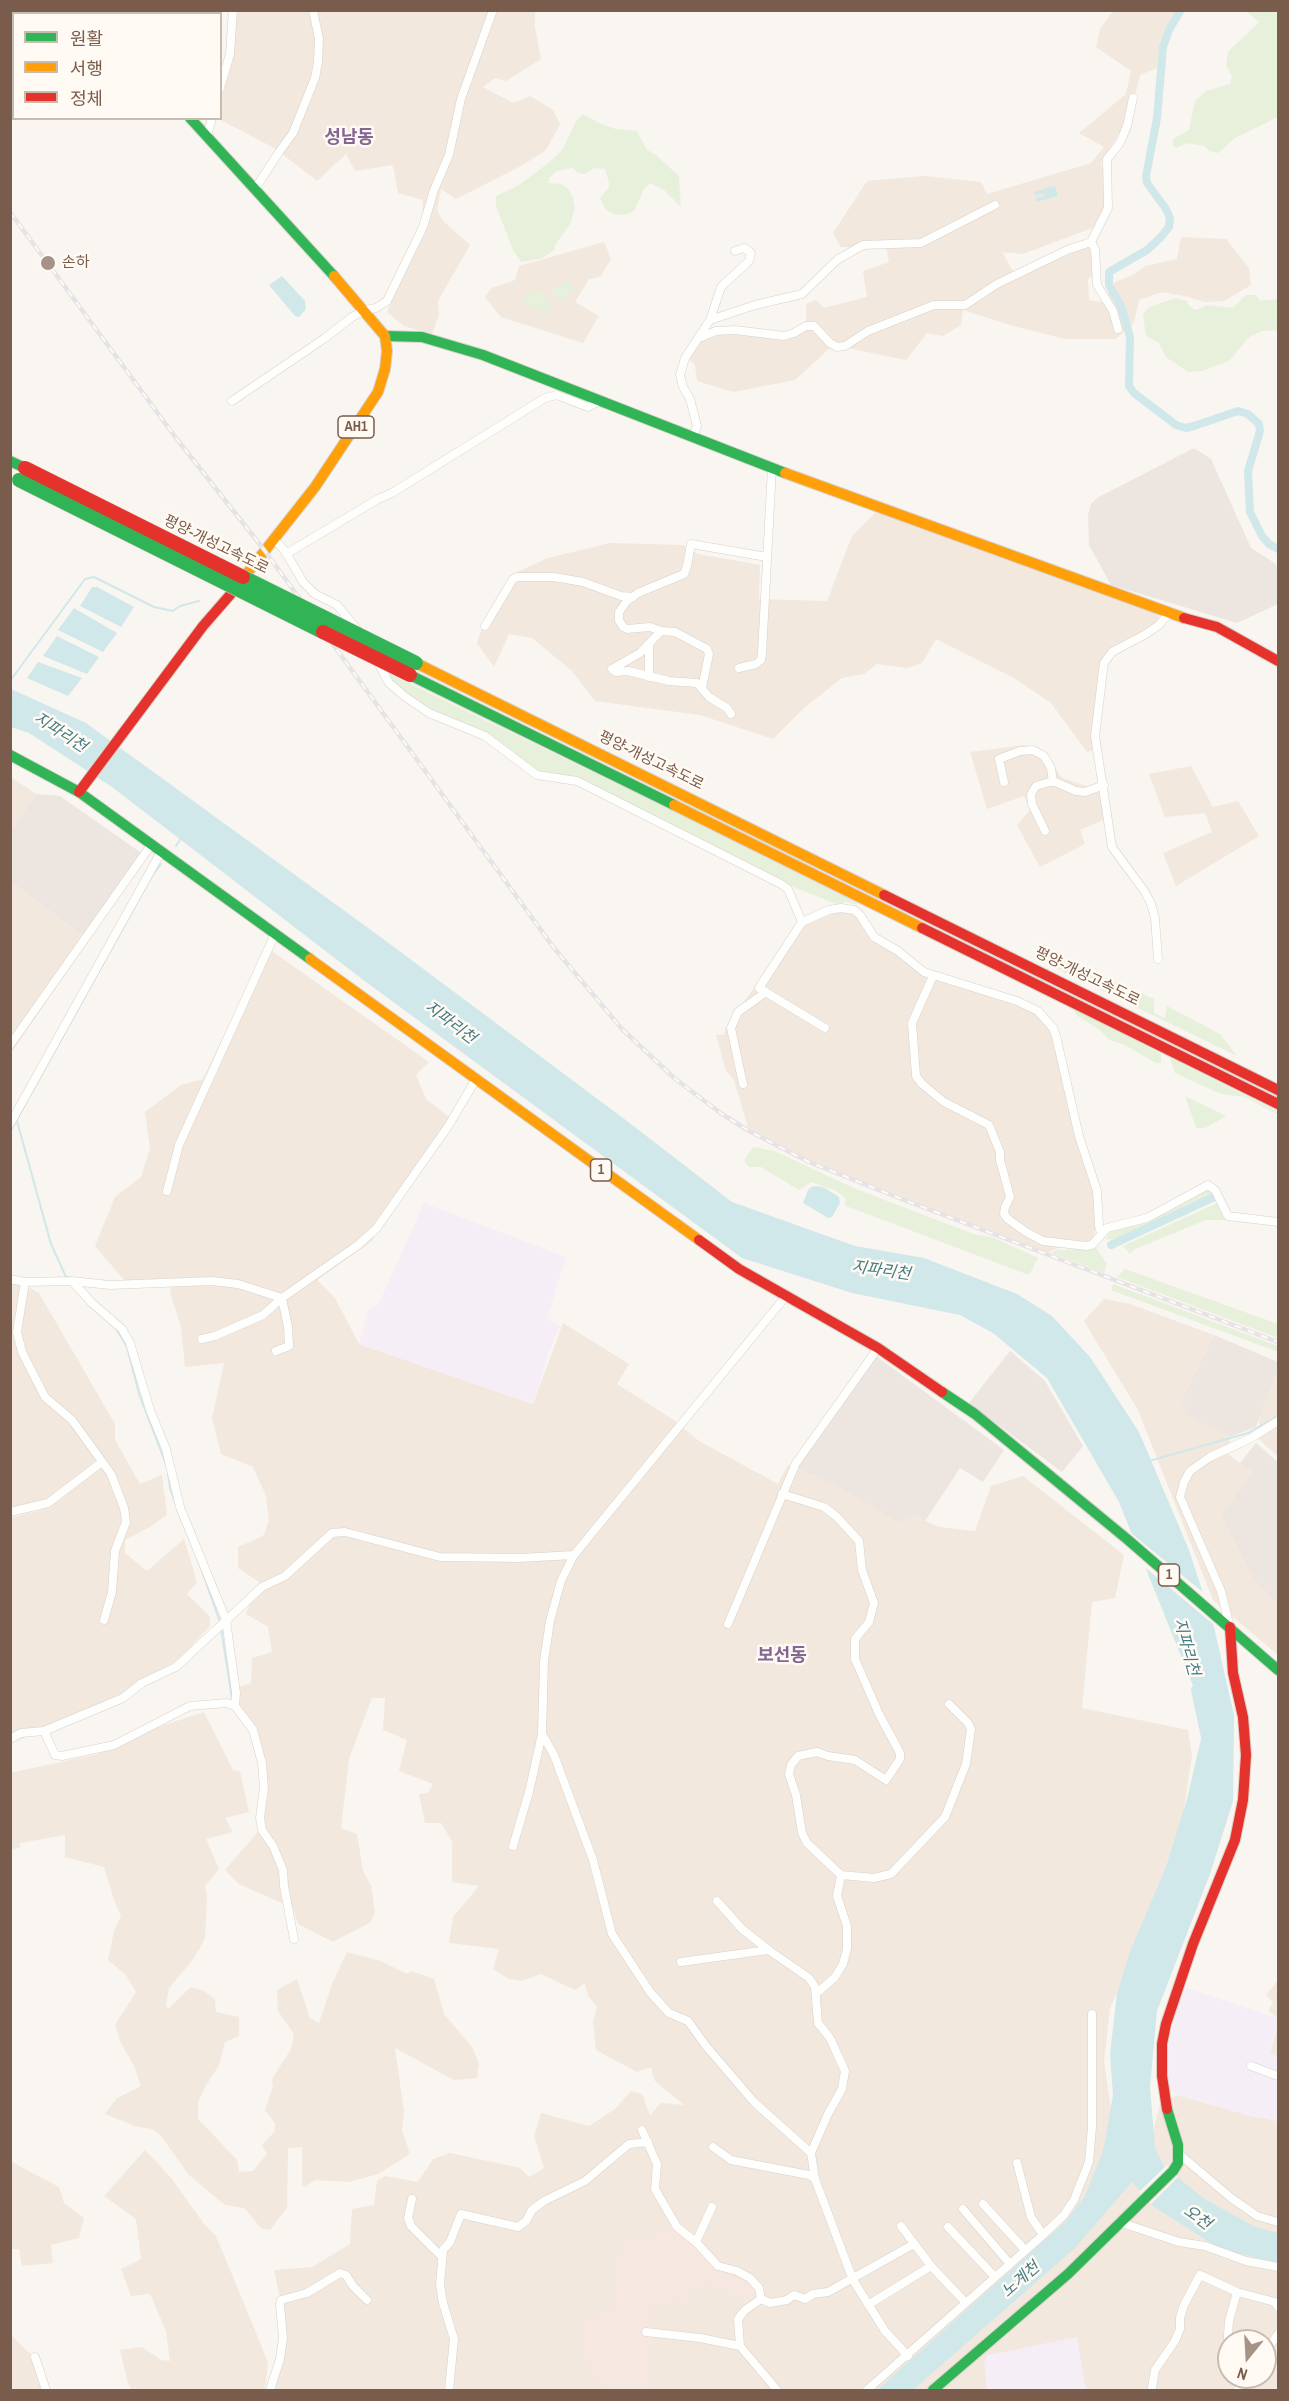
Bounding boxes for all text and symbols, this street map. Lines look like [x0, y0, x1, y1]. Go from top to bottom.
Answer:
legend [12, 12, 222, 120]
text: 원활 [70, 26, 103, 51]
text: 서행 [70, 56, 103, 81]
text: 정체 [70, 86, 103, 111]
district label: 성남동 [324, 127, 374, 149]
marker: 손하 [39, 254, 57, 272]
place label: 손하 [62, 254, 90, 272]
road number: AH1 [338, 416, 374, 438]
street label: 평양-개성고속도로 [161, 512, 271, 578]
water label: 지파리천 [30, 709, 90, 757]
street label: 평양-개성고속도로 [596, 728, 706, 794]
street label: 평양-개성고속도로 [1032, 944, 1142, 1010]
water label: 지파리천 [421, 998, 479, 1048]
road number: 1 [590, 1159, 612, 1181]
water label: 지파리천 [851, 1257, 911, 1285]
road number: 1 [1158, 1564, 1180, 1586]
water label: 지파리천 [1169, 1616, 1203, 1678]
district label: 보선동 [757, 1645, 807, 1667]
water label: 오천 [1179, 2202, 1215, 2234]
water label: 노계천 [998, 2258, 1044, 2302]
north arrow [1217, 2329, 1277, 2389]
text: N [1234, 2362, 1250, 2386]

